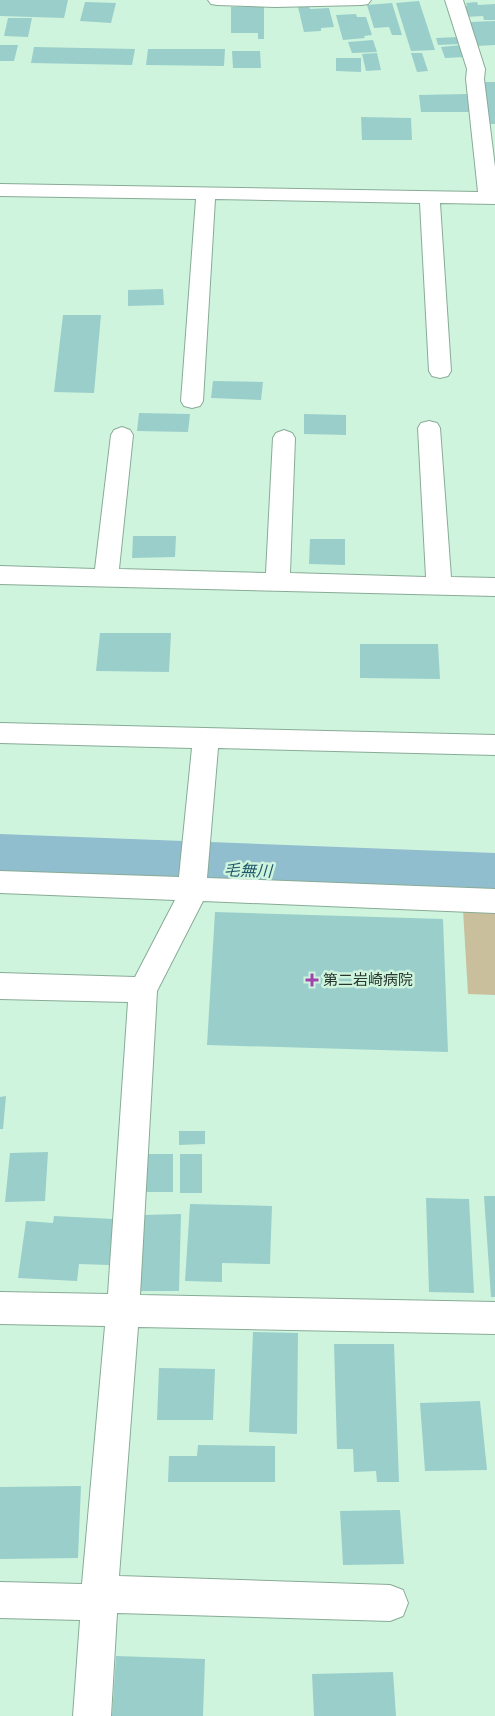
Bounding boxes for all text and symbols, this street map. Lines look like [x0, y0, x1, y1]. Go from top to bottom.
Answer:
water label: 毛無川 [224, 860, 274, 881]
place label: 第二岩崎病院 [323, 971, 413, 989]
marker: 第二岩崎病院 [305, 973, 319, 987]

